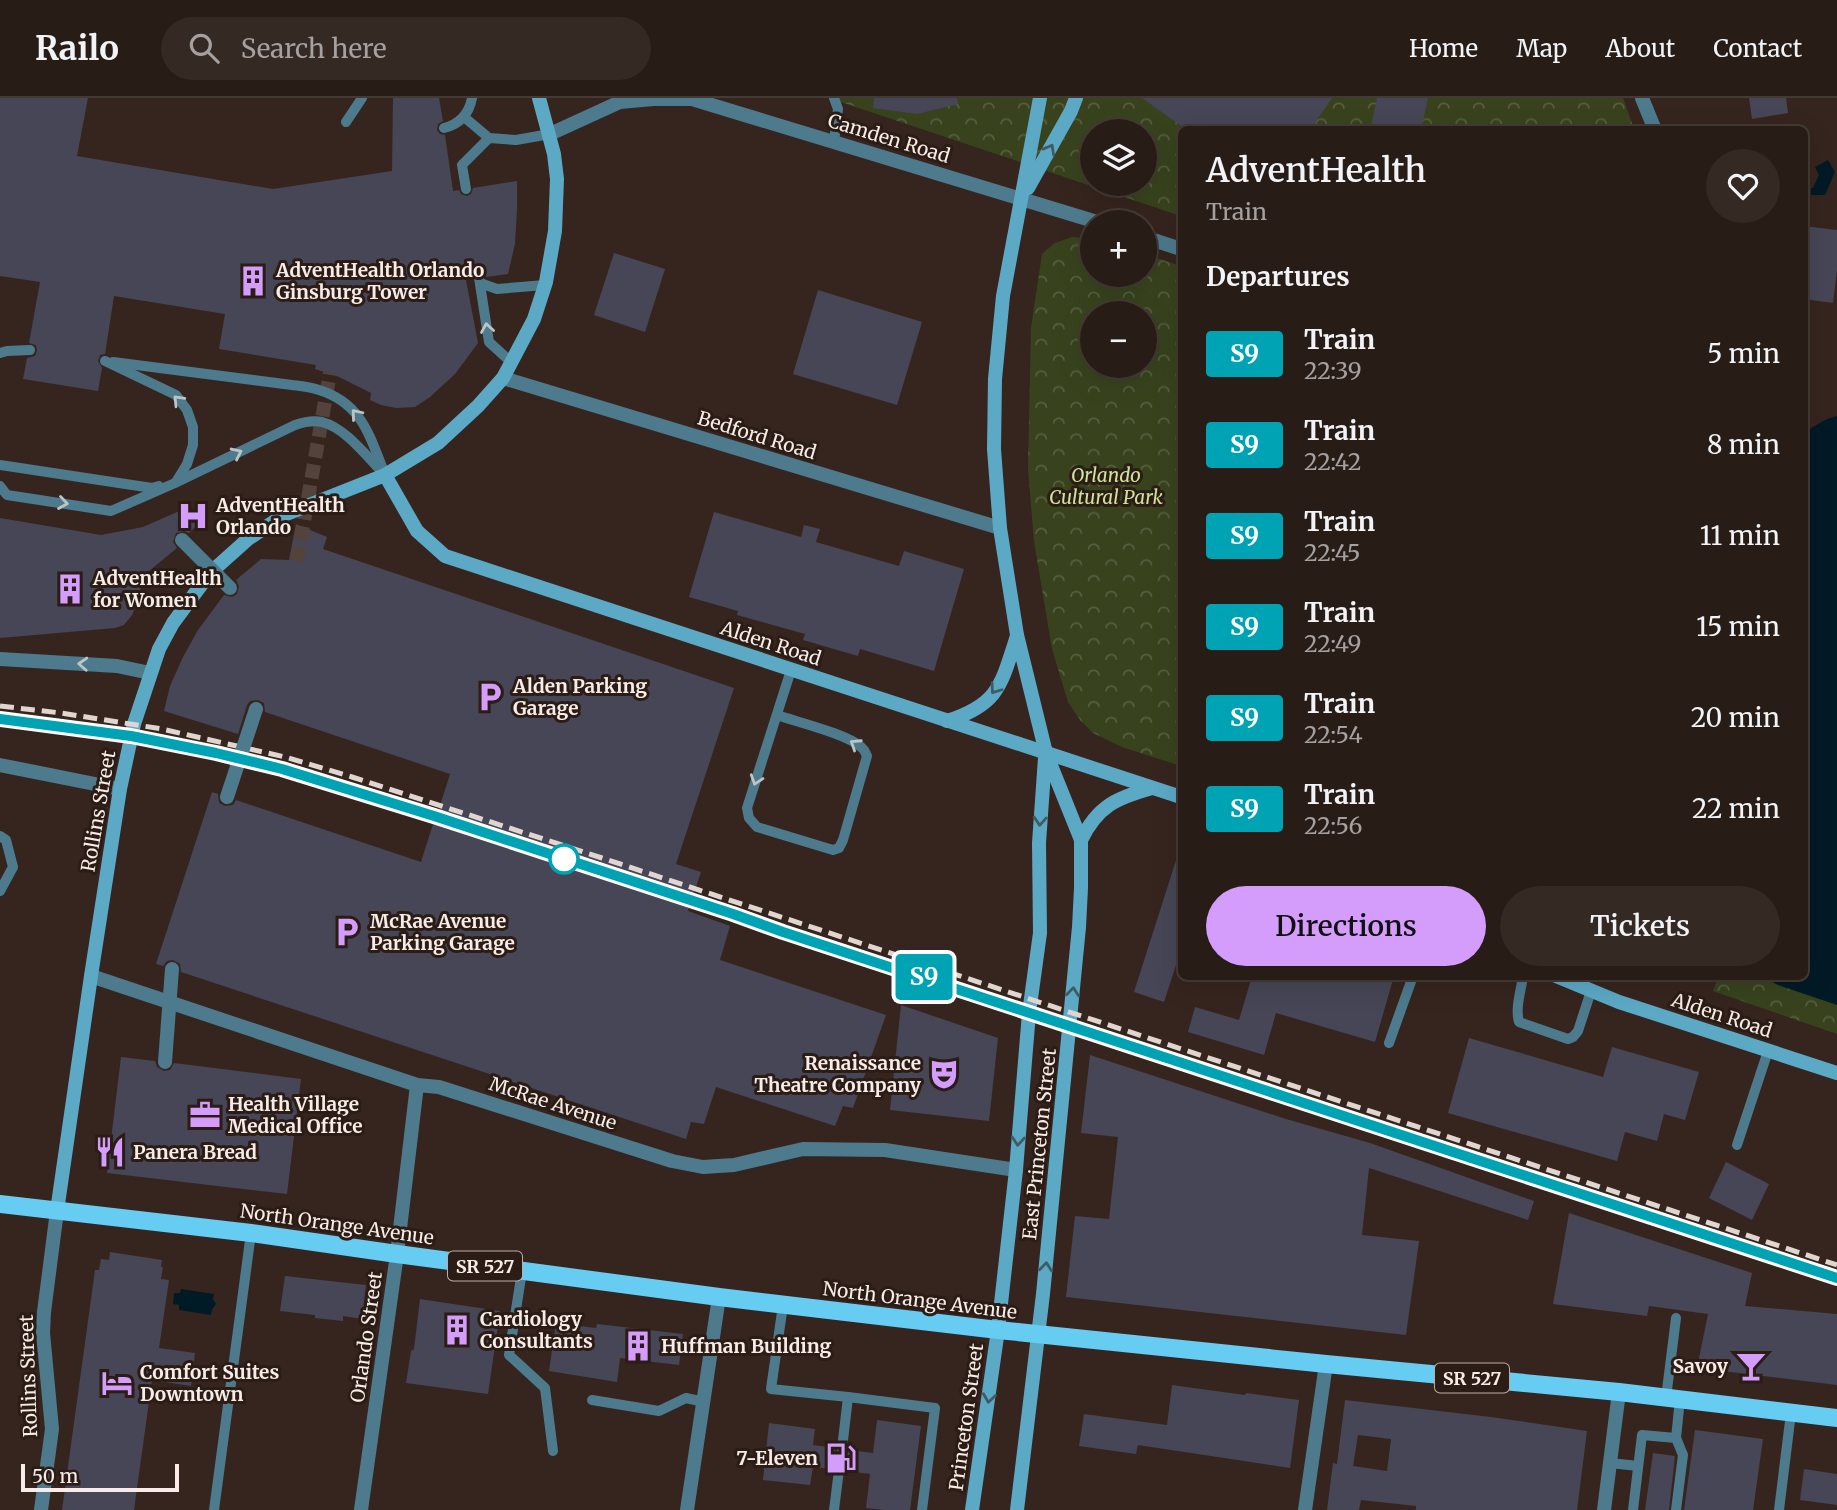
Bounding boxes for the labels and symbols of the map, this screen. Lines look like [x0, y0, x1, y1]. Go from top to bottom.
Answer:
street label: Camden Road [825, 108, 953, 168]
one-way arrow [1042, 143, 1055, 156]
place label: AdventHealth Orlando Ginsburg Tower [275, 258, 484, 304]
building icon: AdventHealth Orlando Ginsburg Tower [236, 264, 270, 298]
one-way arrow [479, 322, 494, 334]
one-way arrow [173, 395, 186, 408]
street label: Bedford Road [695, 406, 819, 464]
one-way arrow [352, 410, 364, 423]
one-way arrow [230, 448, 242, 462]
park label: Orlando Cultural Park [1049, 463, 1164, 509]
place label: AdventHealth Orlando [215, 493, 345, 539]
one-way arrow [57, 496, 69, 511]
hospital icon: AdventHealth Orlando [176, 499, 210, 533]
place label: AdventHealth for Women [92, 566, 222, 612]
building icon: AdventHealth for Women [53, 572, 87, 606]
street label: Alden Road [717, 615, 824, 671]
one-way arrow [77, 657, 88, 672]
place label: Alden Parking Garage [512, 674, 647, 720]
parking icon: Alden Parking Garage [473, 680, 507, 714]
one-way arrow [991, 682, 1003, 694]
one-way arrow [849, 739, 862, 752]
street label: Rollins Street [76, 748, 121, 874]
one-way arrow [750, 774, 764, 786]
one-way arrow [1033, 816, 1048, 827]
unlabelled marker [549, 844, 579, 874]
place label: McRae Avenue Parking Garage [370, 909, 515, 955]
parking icon: McRae Avenue Parking Garage [330, 915, 364, 949]
line badge: S9 [892, 954, 956, 1000]
one-way arrow [1065, 986, 1080, 997]
street label: Alden Road [1668, 987, 1775, 1043]
street label: East Princeton Street [1017, 1046, 1061, 1241]
place label: Renaissance Theatre Company [754, 1051, 922, 1097]
theatre icon: Renaissance Theatre Company [927, 1057, 961, 1091]
street label: McRae Avenue [486, 1071, 620, 1135]
place label: Health Village Medical Office [228, 1092, 363, 1138]
office icon: Health Village Medical Office [188, 1098, 222, 1132]
restaurant icon: Panera Bread [93, 1135, 127, 1169]
one-way arrow [1011, 1136, 1026, 1147]
place label: Panera Bread [133, 1140, 257, 1164]
street label: North Orange Avenue [238, 1199, 436, 1250]
road number: SR 527 [448, 1252, 522, 1280]
one-way arrow [1038, 1261, 1053, 1272]
street label: Orlando Street [345, 1269, 387, 1404]
street label: North Orange Avenue [821, 1276, 1019, 1324]
place label: Cardiology Consultants [480, 1307, 593, 1353]
building icon: Cardiology Consultants [440, 1313, 474, 1347]
street label: Rollins Street [14, 1314, 42, 1438]
building icon: Huffman Building [621, 1329, 655, 1363]
place label: Huffman Building [661, 1334, 832, 1358]
street label: Princeton Street [944, 1341, 988, 1492]
bar icon: Savoy [1734, 1349, 1768, 1383]
place label: Savoy [1673, 1354, 1729, 1378]
place label: Comfort Suites Downtown [140, 1360, 279, 1406]
road number: SR 527 [1435, 1364, 1509, 1392]
hotel icon: Comfort Suites Downtown [100, 1366, 134, 1400]
one-way arrow [981, 1392, 996, 1404]
fuel station icon: 7-Eleven [824, 1441, 858, 1475]
place label: 7-Eleven [736, 1446, 818, 1470]
scale bar [21, 1461, 178, 1493]

